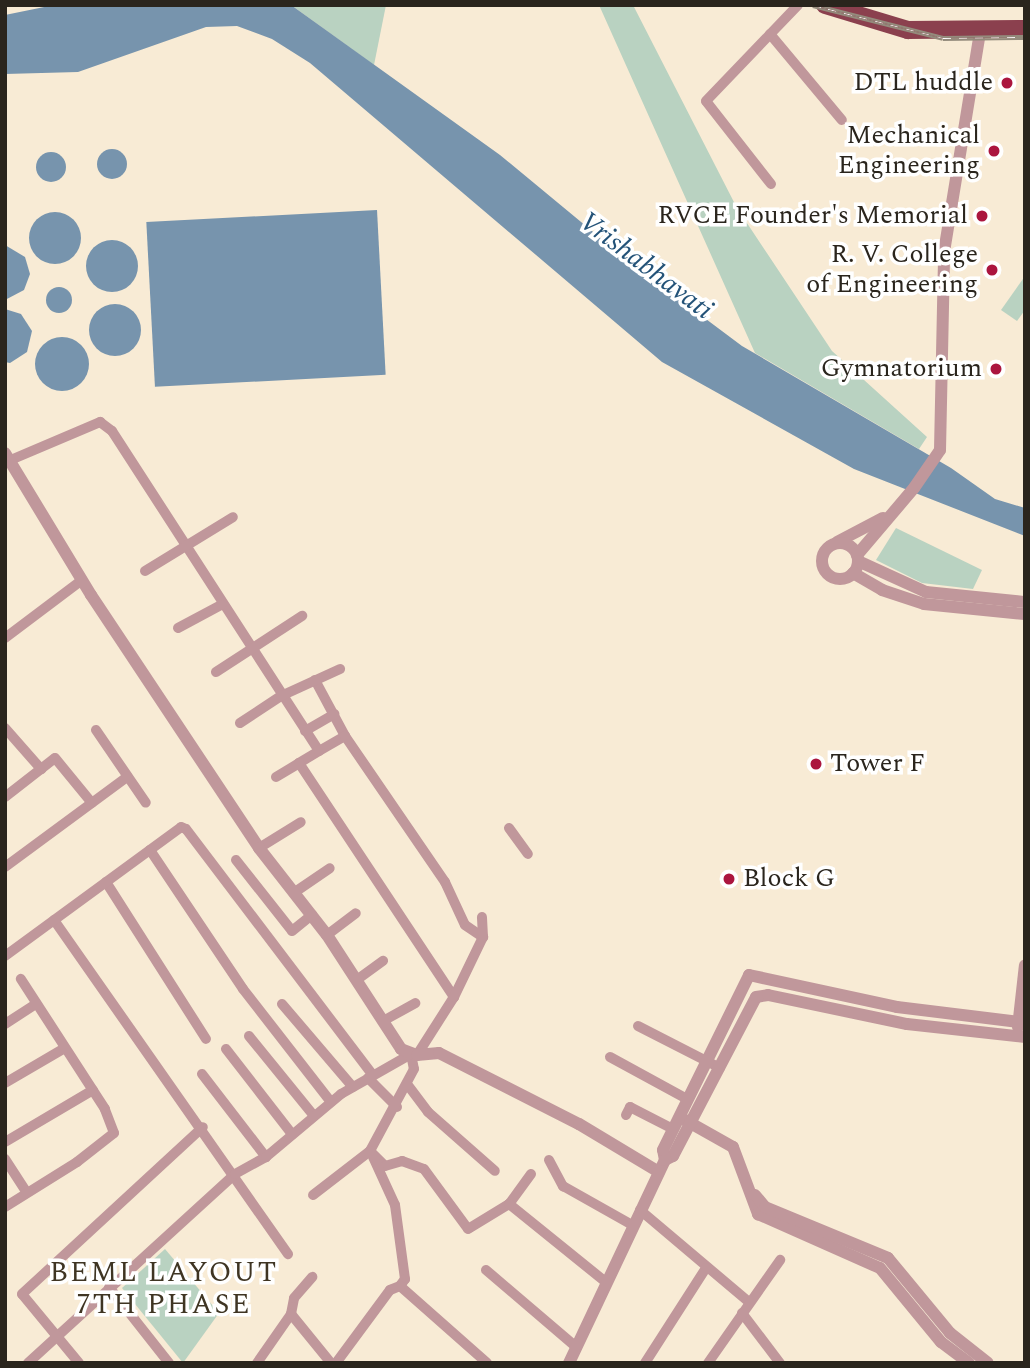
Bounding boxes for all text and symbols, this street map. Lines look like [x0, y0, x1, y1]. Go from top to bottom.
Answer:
place label: DTL huddle [853, 67, 993, 99]
marker: DTL huddle [999, 75, 1015, 91]
place label: Mechanical Engineering [838, 120, 980, 182]
marker: Mechanical Engineering [986, 143, 1002, 159]
place label: RVCE Founder's Memorial [658, 200, 968, 232]
water label: Vrishabhavati [572, 205, 720, 327]
marker: RVCE Founder's Memorial [974, 208, 990, 224]
place label: R. V. College of Engineering [806, 239, 978, 300]
marker: R. V. College of Engineering [984, 262, 1000, 278]
place label: Gymnatorium [821, 353, 982, 385]
marker: Gymnatorium [988, 361, 1004, 377]
place label: Tower F [830, 748, 925, 780]
marker: Tower F [808, 756, 824, 772]
place label: Block G [743, 863, 835, 895]
marker: Block G [721, 871, 737, 887]
district label: BEML LAYOUT 7TH PHASE [51, 1256, 277, 1322]

